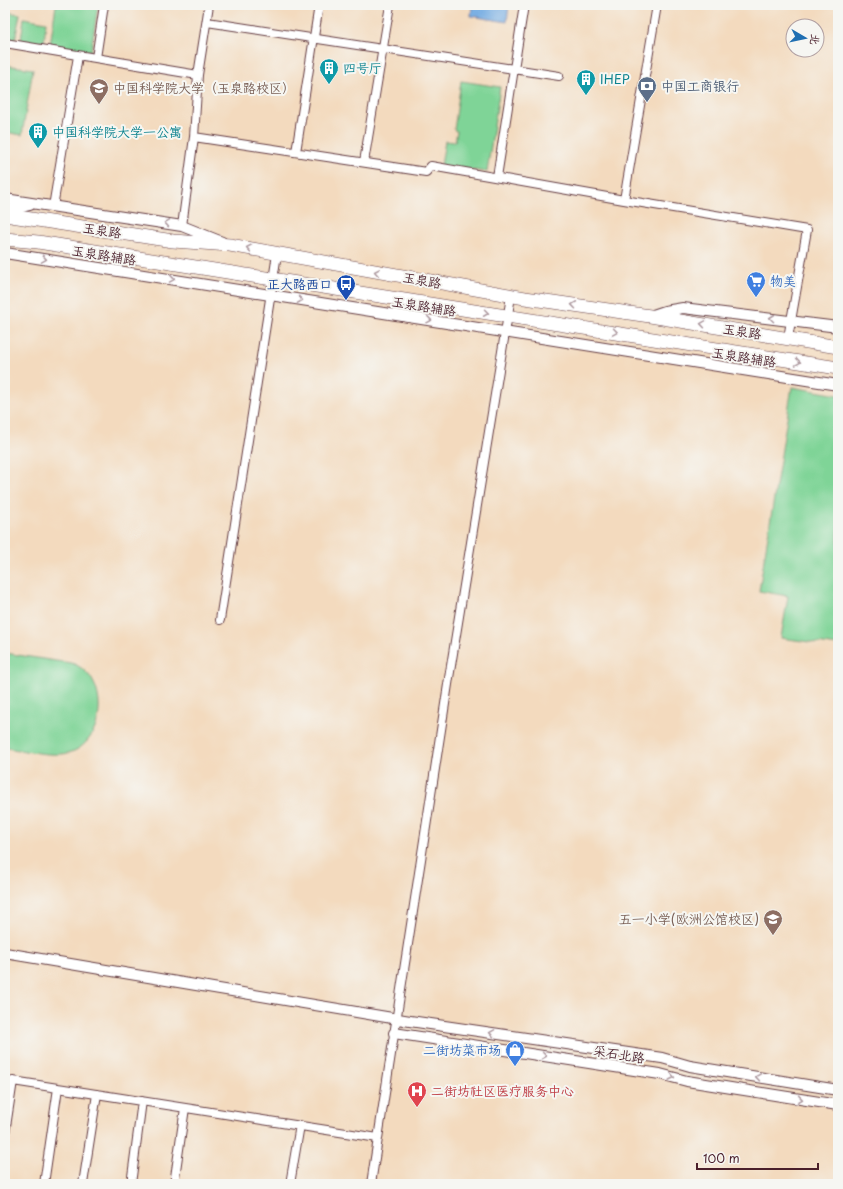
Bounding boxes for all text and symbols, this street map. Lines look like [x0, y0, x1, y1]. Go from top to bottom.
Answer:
north arrow [785, 18, 825, 58]
text: 北 [806, 33, 825, 46]
building icon: 四号厅 [318, 57, 340, 85]
place label: 四号厅 [343, 58, 382, 77]
building icon: IHEP [575, 68, 597, 96]
place label: IHEP [600, 69, 630, 88]
bank icon: 中国工商银行 [636, 75, 658, 103]
place label: 中国工商银行 [661, 76, 739, 95]
school or university icon: 中国科学院大学（玉泉路校区） [88, 77, 110, 105]
place label: 中国科学院大学（玉泉路校区） [113, 78, 295, 97]
building icon: 中国科学院大学一公寓 [27, 121, 49, 149]
place label: 中国科学院大学一公寓 [52, 122, 182, 141]
street label: 玉泉路 [81, 217, 123, 242]
one-way arrow [164, 219, 170, 228]
street label: 玉泉路辅路 [70, 240, 138, 269]
one-way arrow [246, 245, 252, 253]
one-way arrow [40, 254, 47, 263]
street label: 玉泉路 [401, 267, 443, 292]
one-way arrow [374, 268, 380, 277]
supermarket icon: 物美 [745, 270, 767, 298]
place label: 物美 [770, 271, 796, 290]
bus stop icon: 正大路西口 [335, 273, 357, 301]
one-way arrow [169, 274, 175, 283]
place label: 正大路西口 [267, 274, 332, 293]
street label: 玉泉路辅路 [390, 291, 458, 320]
one-way arrow [297, 295, 303, 303]
one-way arrow [571, 301, 577, 310]
one-way arrow [483, 308, 489, 317]
one-way arrow [769, 314, 775, 323]
one-way arrow [426, 315, 432, 324]
street label: 玉泉路 [721, 318, 763, 343]
one-way arrow [700, 321, 706, 329]
one-way arrow [612, 327, 618, 336]
street label: 玉泉路辅路 [710, 342, 778, 371]
one-way arrow [795, 357, 802, 366]
school or university icon: 五一小学(欧洲公馆校区) [762, 908, 784, 936]
place label: 五一小学(欧洲公馆校区) [619, 909, 759, 928]
one-way arrow [489, 1029, 495, 1038]
shop icon: 二街坊菜市场 [504, 1039, 526, 1067]
place label: 二街坊菜市场 [423, 1040, 501, 1059]
street label: 采石北路 [592, 1040, 646, 1067]
one-way arrow [541, 1051, 547, 1060]
one-way arrow [669, 1072, 675, 1080]
one-way arrow [755, 1073, 761, 1082]
hospital icon: 二街坊社区医疗服务中心 [406, 1080, 428, 1108]
place label: 二街坊社区医疗服务中心 [431, 1081, 574, 1100]
one-way arrow [797, 1094, 803, 1103]
scale bar [697, 1145, 818, 1171]
text: 100 m [703, 1149, 740, 1167]

